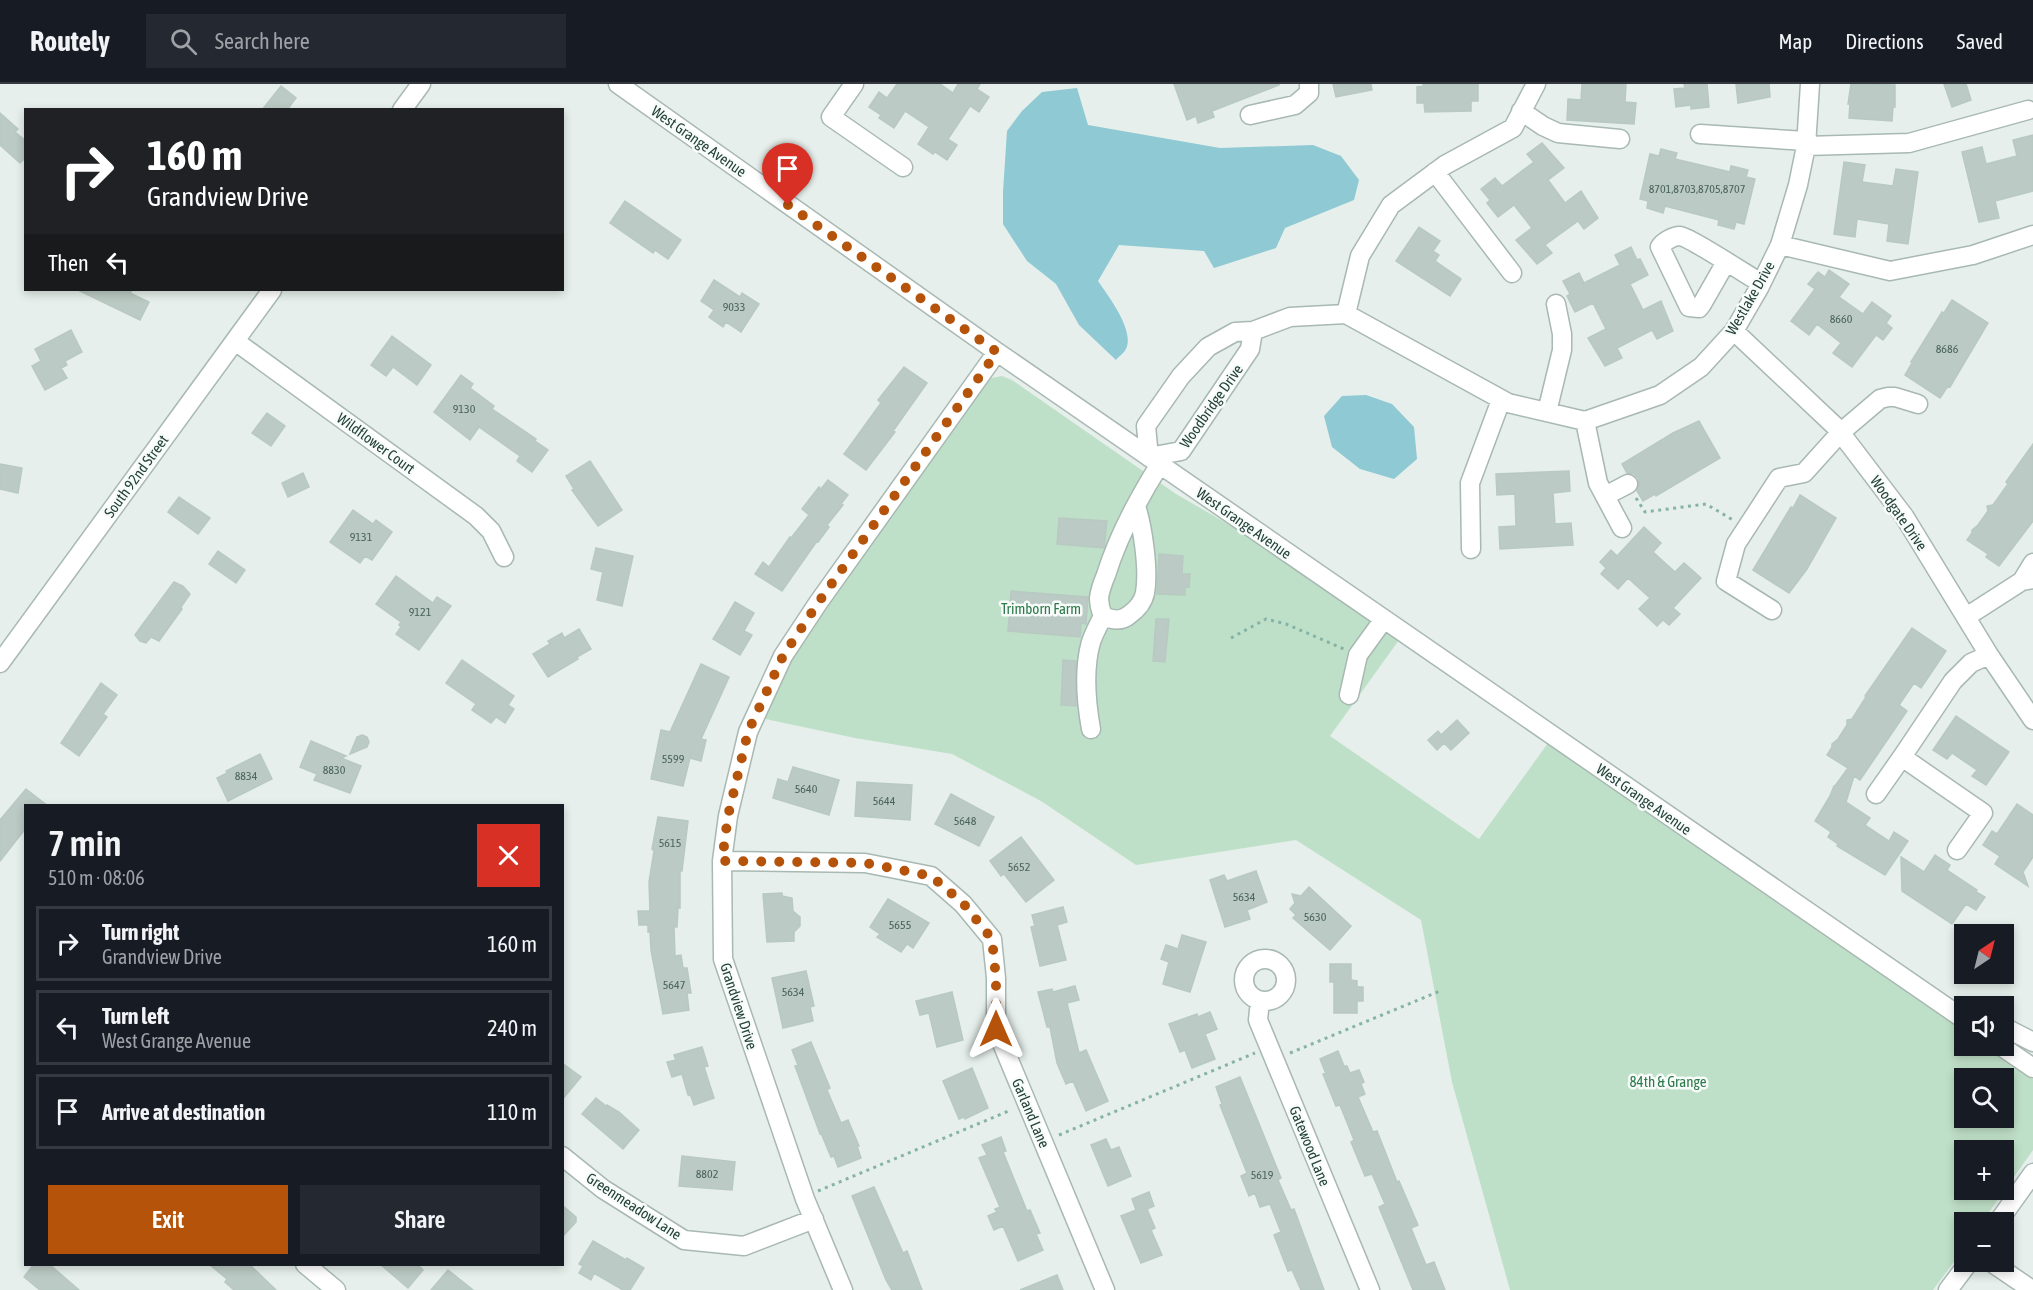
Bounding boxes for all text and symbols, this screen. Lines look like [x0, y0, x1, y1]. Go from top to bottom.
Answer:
search box [146, 14, 566, 68]
text: Routely [30, 25, 110, 57]
icon: search [167, 25, 200, 58]
text: Search here [215, 28, 310, 54]
text: Map [1778, 29, 1812, 53]
text: Directions [1845, 29, 1924, 53]
text: Saved [1957, 29, 2003, 53]
street label: West Grange Avenue [648, 102, 750, 180]
text: 160 m [147, 131, 242, 179]
icon: right [48, 132, 126, 210]
pin [762, 143, 813, 205]
icon: arrive [771, 152, 804, 185]
text: Grandview Drive [147, 181, 309, 212]
house number: 8701,8703,8705,8707 [1649, 182, 1746, 196]
icon: left [101, 246, 134, 279]
text: Then [48, 250, 89, 276]
street label: Westlake Drive [1722, 258, 1778, 338]
house number: 9033 [723, 300, 745, 314]
house number: 8660 [1830, 312, 1853, 326]
house number: 8686 [1936, 342, 1959, 356]
street label: Woodbridge Drive [1176, 361, 1246, 451]
house number: 9130 [453, 402, 476, 416]
street label: Wildflower Court [334, 409, 418, 477]
street label: South 92nd Street [100, 431, 172, 521]
street label: Woodgate Drive [1867, 473, 1931, 554]
street label: West Grange Avenue [1193, 484, 1295, 562]
house number: 9131 [350, 530, 373, 544]
park label: Trimborn Farm [1001, 600, 1081, 617]
house number: 9121 [409, 605, 432, 619]
house number: 5599 [662, 752, 685, 766]
street label: West Grange Avenue [1593, 760, 1695, 838]
house number: 8830 [323, 763, 346, 777]
house number: 8834 [235, 769, 258, 783]
house number: 5640 [795, 782, 818, 796]
house number: 5644 [873, 794, 896, 808]
house number: 5648 [954, 814, 977, 828]
text: 7 min [48, 822, 122, 864]
button: close [477, 824, 540, 887]
house number: 5615 [659, 836, 681, 850]
house number: 5652 [1008, 860, 1030, 874]
text: 510 m · 08:06 [48, 866, 145, 889]
house number: 5634 [1233, 890, 1256, 904]
house number: 5630 [1304, 910, 1327, 924]
house number: 5655 [889, 918, 911, 932]
text: Turn right [102, 919, 179, 945]
north arrow [1954, 924, 2014, 984]
map controls [1954, 924, 2014, 1272]
icon: right [51, 927, 84, 960]
text: 160 m [487, 931, 537, 957]
text: Grandview Drive [102, 945, 222, 968]
street label: Grandview Drive [717, 961, 761, 1052]
house number: 5647 [663, 978, 686, 992]
house number: 5634 [782, 985, 805, 999]
button: sound [1954, 996, 2014, 1056]
position arrow [964, 997, 1028, 1061]
text: Turn left [102, 1003, 169, 1029]
icon: left [51, 1011, 84, 1044]
text: 240 m [487, 1015, 537, 1041]
text: West Grange Avenue [102, 1029, 251, 1052]
button: search [1954, 1068, 2014, 1128]
park label: 84th & Grange [1630, 1073, 1707, 1090]
street label: Garland Lane [1009, 1076, 1053, 1150]
icon: arrive [51, 1095, 84, 1128]
text: Arrive at destination [102, 1099, 265, 1125]
text: 110 m [487, 1099, 537, 1125]
street label: Gatewood Lane [1286, 1104, 1334, 1189]
button: + [1954, 1140, 2014, 1200]
house number: 8802 [696, 1167, 718, 1181]
house number: 5619 [1251, 1168, 1274, 1182]
street label: Greenmeadow Lane [583, 1169, 685, 1243]
button: Exit [48, 1185, 288, 1254]
button: Share [300, 1185, 540, 1254]
button: − [1954, 1212, 2014, 1272]

